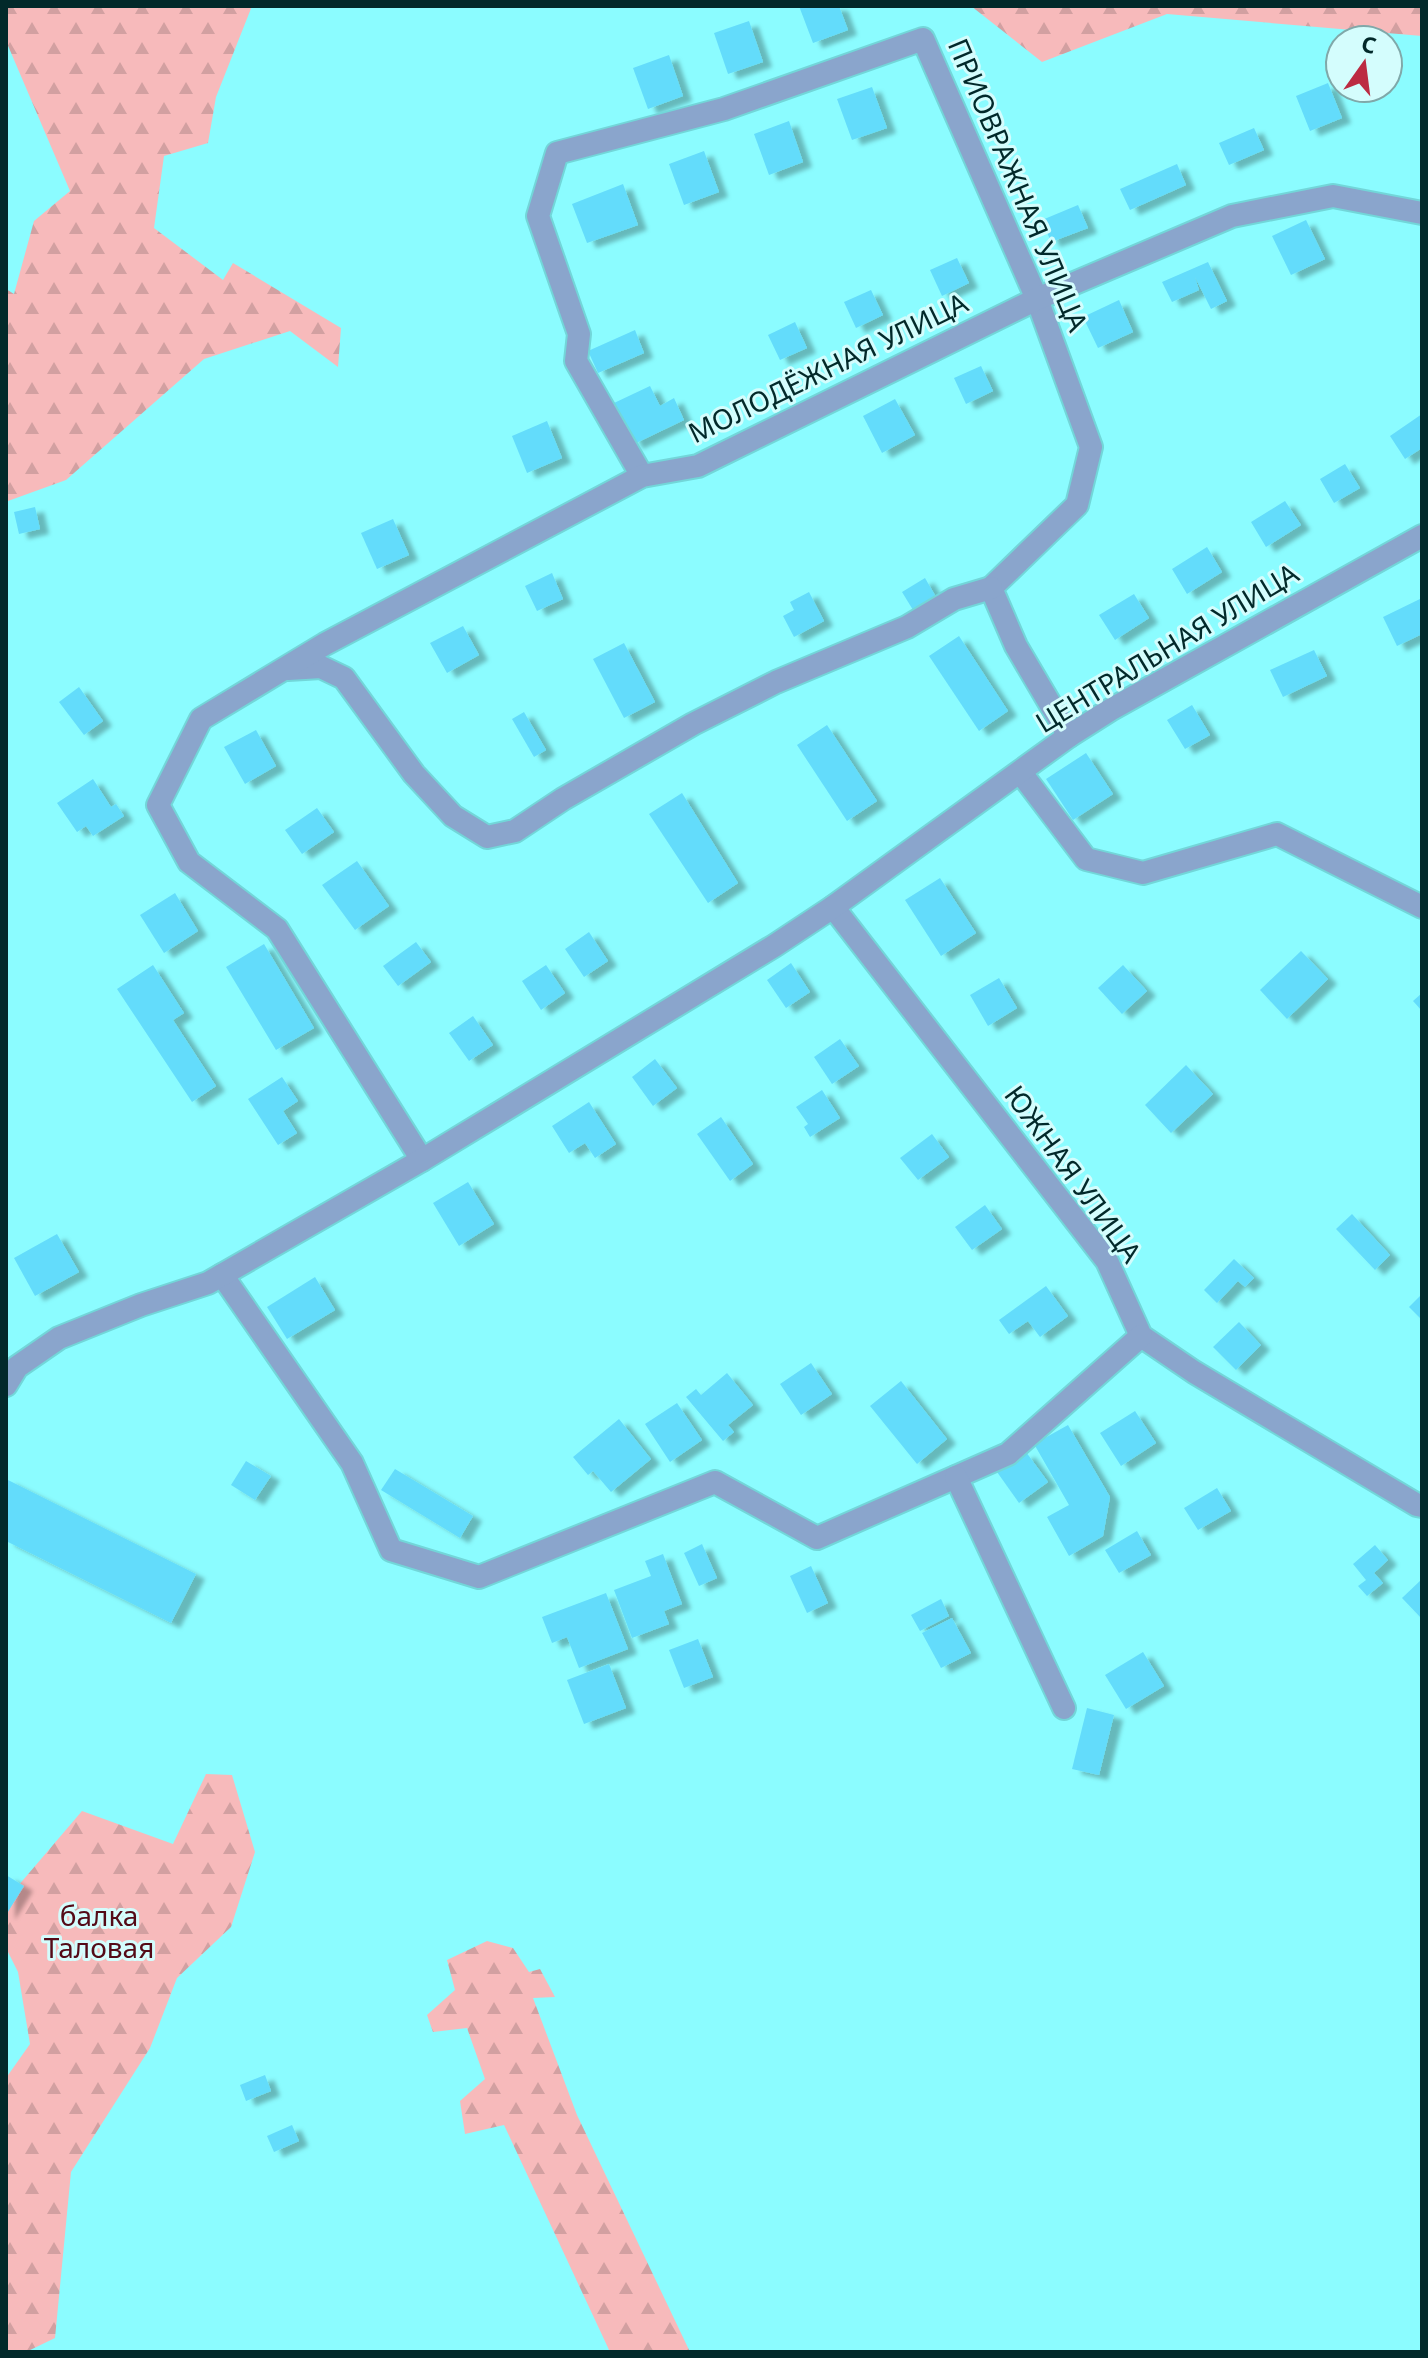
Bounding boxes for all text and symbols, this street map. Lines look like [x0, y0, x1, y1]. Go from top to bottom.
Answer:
north arrow [1324, 24, 1404, 104]
text: С [1359, 27, 1380, 60]
street label: ПРИОВРАЖНАЯ УЛИЦА [940, 32, 1098, 337]
street label: МОЛОДЁЖНАЯ УЛИЦА [682, 283, 974, 451]
street label: ЦЕНТРАЛЬНАЯ УЛИЦА [1028, 553, 1305, 741]
street label: ЮЖНАЯ УЛИЦА [997, 1077, 1151, 1270]
park label: балка Таловая [44, 1896, 154, 1966]

